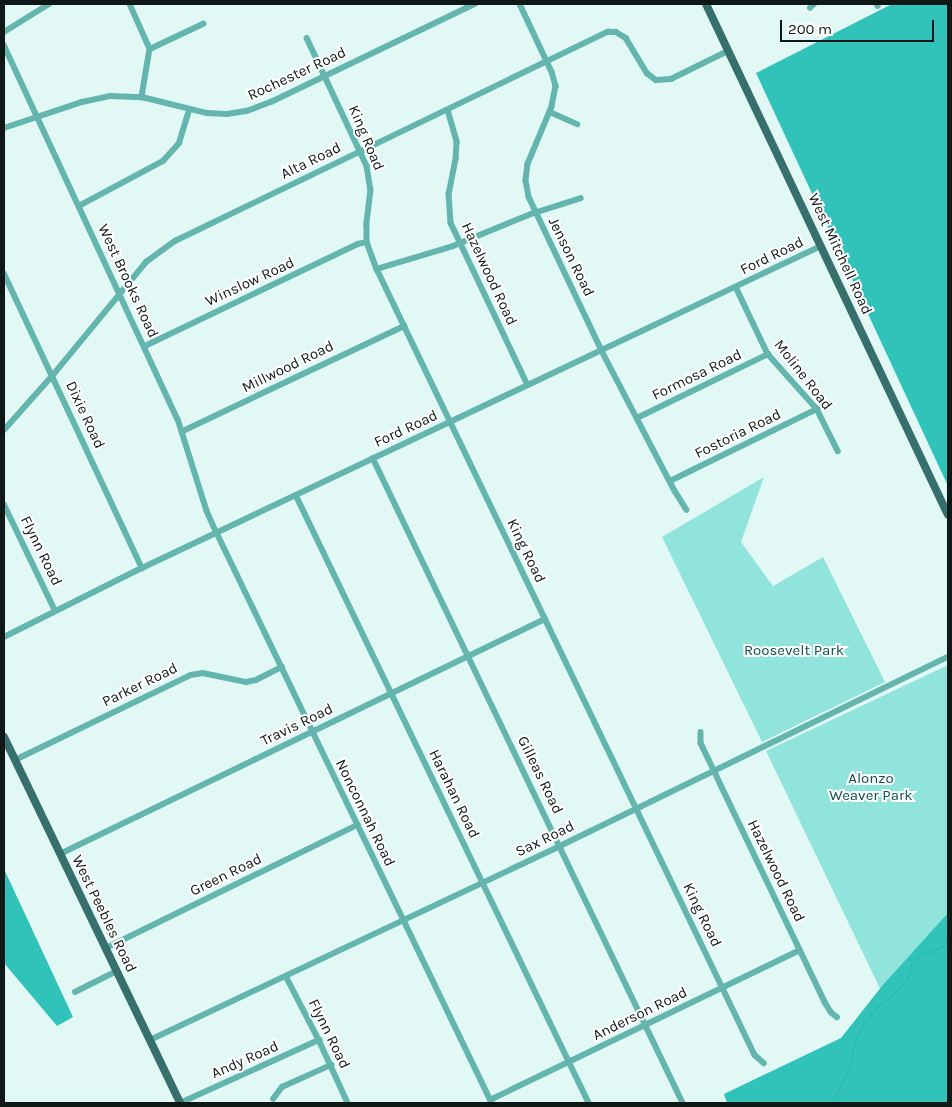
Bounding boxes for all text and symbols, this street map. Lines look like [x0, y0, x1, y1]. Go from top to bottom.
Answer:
scale bar [782, 10, 936, 42]
text: 200 m [788, 20, 832, 38]
street label: Rochester Road [245, 43, 349, 105]
street label: King Road [344, 103, 388, 173]
street label: Alta Road [278, 139, 344, 183]
street label: West Mitchell Road [804, 191, 876, 317]
street label: Jenson Road [544, 214, 598, 300]
street label: Hazelwood Road [457, 220, 521, 328]
street label: West Brooks Road [94, 221, 162, 341]
street label: Ford Road [737, 233, 807, 279]
street label: Winslow Road [203, 254, 297, 310]
street label: Moline Road [770, 336, 836, 414]
street label: Millwood Road [239, 337, 337, 397]
street label: Formosa Road [649, 346, 745, 404]
street label: Dixie Road [62, 378, 108, 452]
street label: Fostoria Road [692, 405, 784, 463]
street label: Ford Road [371, 406, 441, 452]
street label: Flynn Road [16, 513, 66, 589]
street label: King Road [503, 516, 549, 586]
park label: Roosevelt Park [744, 642, 844, 660]
street label: Parker Road [99, 659, 181, 711]
street label: Travis Road [258, 700, 336, 750]
street label: Gilleas Road [513, 733, 567, 817]
street label: Harahan Road [425, 747, 483, 841]
street label: Nonconnah Road [331, 756, 399, 870]
park label: Alonzo Weaver Park [829, 769, 913, 804]
street label: Sax Road [513, 817, 577, 861]
street label: Hazelwood Road [743, 817, 809, 925]
street label: Green Road [187, 850, 265, 900]
street label: West Peebles Road [68, 852, 140, 976]
street label: King Road [679, 880, 725, 950]
street label: Anderson Road [590, 983, 690, 1045]
street label: Flynn Road [304, 996, 354, 1072]
street label: Andy Road [209, 1037, 281, 1083]

